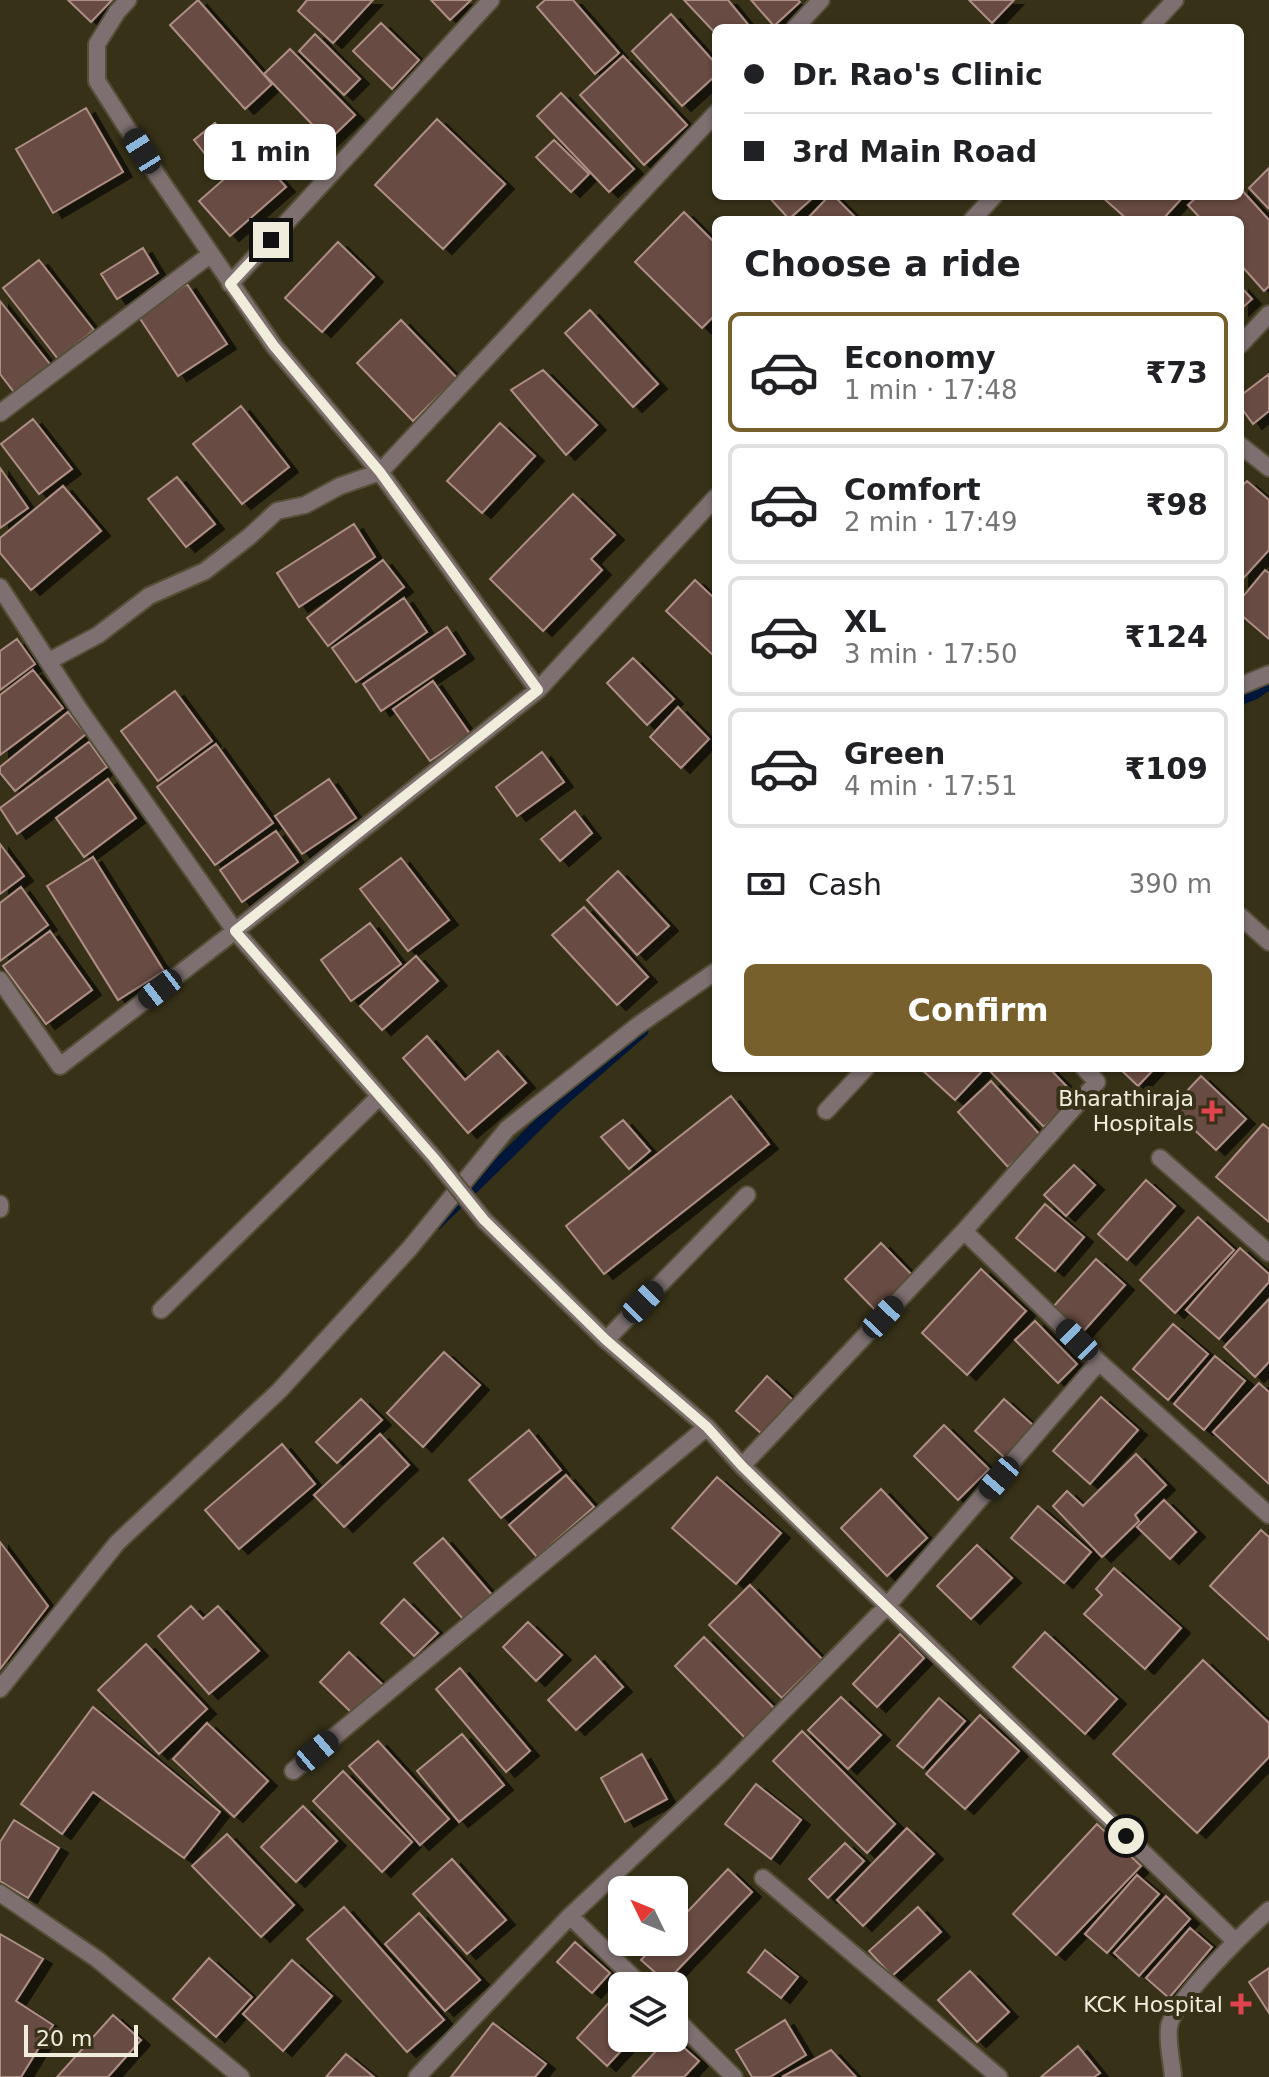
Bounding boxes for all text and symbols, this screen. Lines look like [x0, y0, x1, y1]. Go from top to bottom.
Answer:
text: Dr. Rao's Clinic [792, 57, 1043, 92]
car [119, 124, 165, 178]
callout: 1 min [205, 124, 337, 180]
text: 3rd Main Road [792, 134, 1037, 169]
text: 1 min [229, 137, 311, 167]
route end [253, 222, 289, 258]
text: Choose a ride [744, 243, 1021, 284]
icon: car [748, 336, 820, 408]
text: Economy [844, 340, 996, 375]
text: ₹73 [1145, 355, 1208, 390]
text: 1 min · 17:48 [844, 375, 1018, 405]
icon: car [748, 468, 820, 540]
text: Comfort [844, 472, 981, 507]
text: ₹98 [1145, 487, 1208, 522]
text: 2 min · 17:49 [844, 507, 1018, 537]
icon: car [748, 600, 820, 672]
text: XL [844, 604, 886, 639]
text: ₹124 [1125, 619, 1208, 654]
text: 3 min · 17:50 [844, 639, 1018, 669]
icon: car [748, 732, 820, 804]
text: Green [844, 736, 945, 771]
text: ₹109 [1125, 751, 1208, 786]
text: 4 min · 17:51 [844, 771, 1018, 801]
icon: cash [744, 862, 788, 906]
text: Cash [808, 867, 882, 902]
text: 390 m [1129, 869, 1212, 899]
button: Confirm [744, 964, 1212, 1056]
car [134, 965, 186, 1013]
place label: Bharathiraja Hospitals [1058, 1086, 1194, 1136]
marker: Bharathiraja Hospitals [1201, 1100, 1223, 1122]
car [618, 1276, 668, 1328]
car [858, 1291, 908, 1343]
car [1051, 1315, 1103, 1365]
car [974, 1452, 1024, 1504]
car [291, 1726, 343, 1776]
route start [1108, 1818, 1144, 1854]
north arrow [608, 1876, 688, 1956]
map controls [608, 1876, 688, 2052]
button: layers [608, 1972, 688, 2052]
place label: KCK Hospital [1083, 1992, 1223, 2017]
marker: KCK Hospital [1230, 1993, 1252, 2015]
scale bar [24, 2021, 138, 2057]
text: 20 m [36, 2026, 92, 2051]

